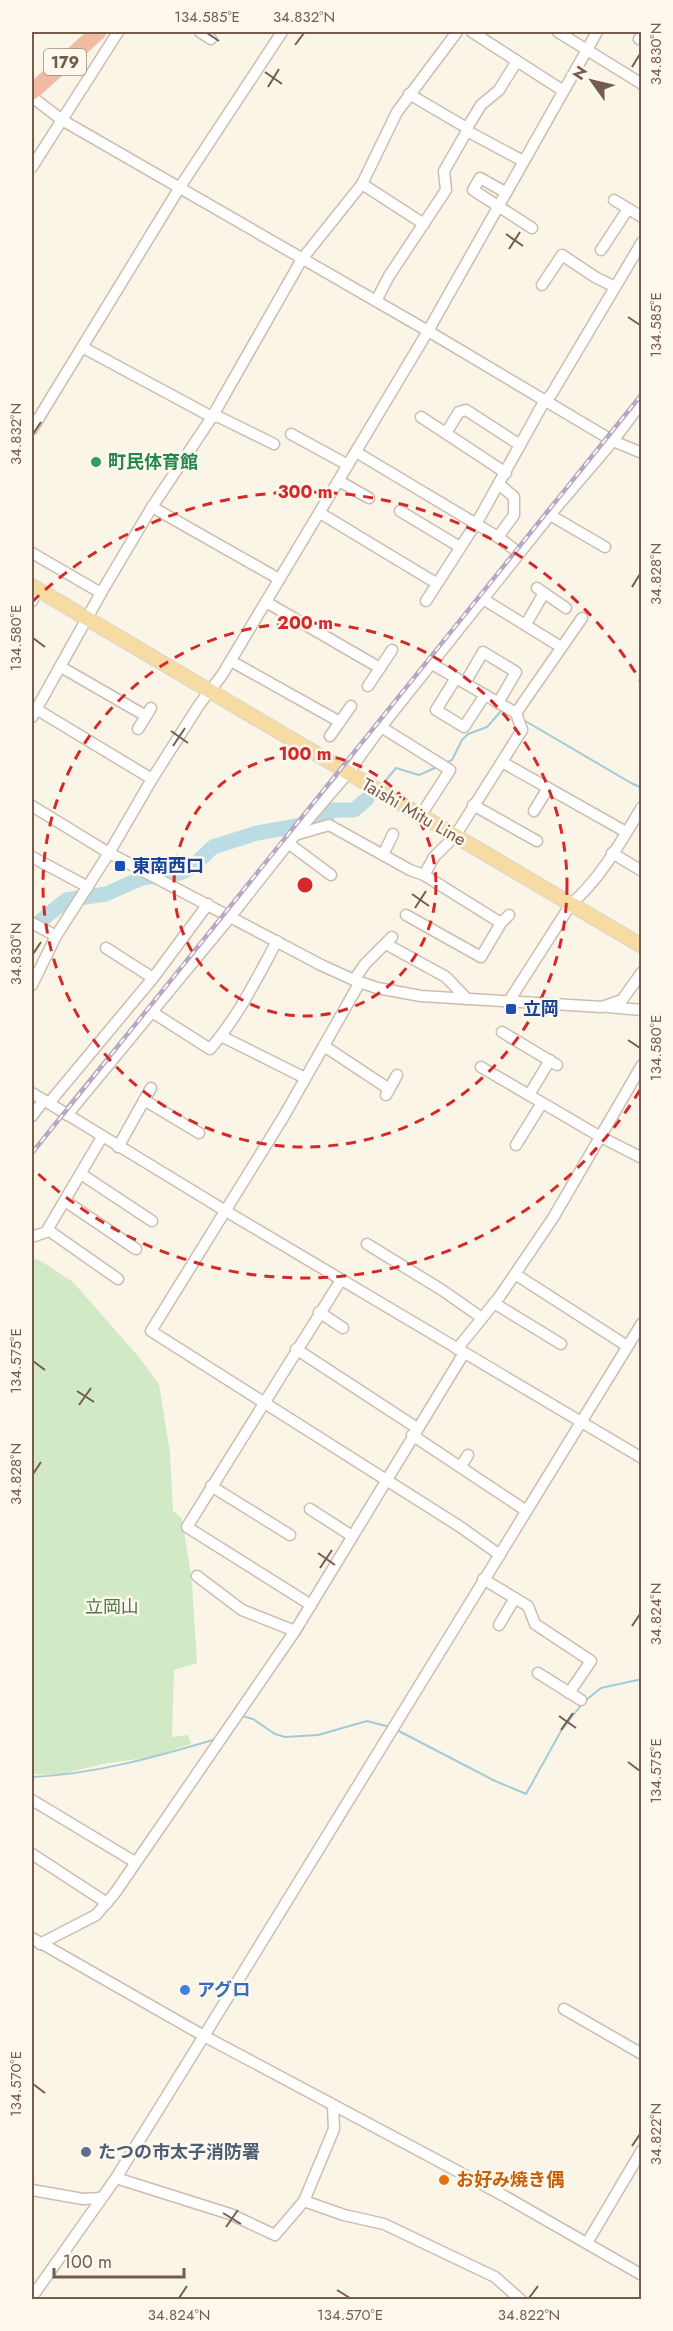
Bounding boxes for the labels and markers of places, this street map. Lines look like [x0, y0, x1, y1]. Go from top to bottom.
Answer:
place label: 町民体育館 [108, 449, 198, 475]
marker: 町民体育館 [89, 455, 103, 469]
place label: 東南西口 [132, 853, 204, 879]
marker: 東南西口 [113, 859, 127, 873]
centre of rings [295, 875, 315, 895]
place label: 立岡 [523, 996, 559, 1022]
marker: 立岡 [504, 1002, 518, 1016]
place label: アグロ [197, 1977, 250, 2003]
marker: アグロ [178, 1983, 192, 1997]
place label: たつの市太子消防署 [98, 2139, 260, 2165]
marker: たつの市太子消防署 [79, 2145, 93, 2159]
place label: お好み焼き偶 [456, 2167, 564, 2193]
marker: お好み焼き偶 [437, 2173, 451, 2187]

